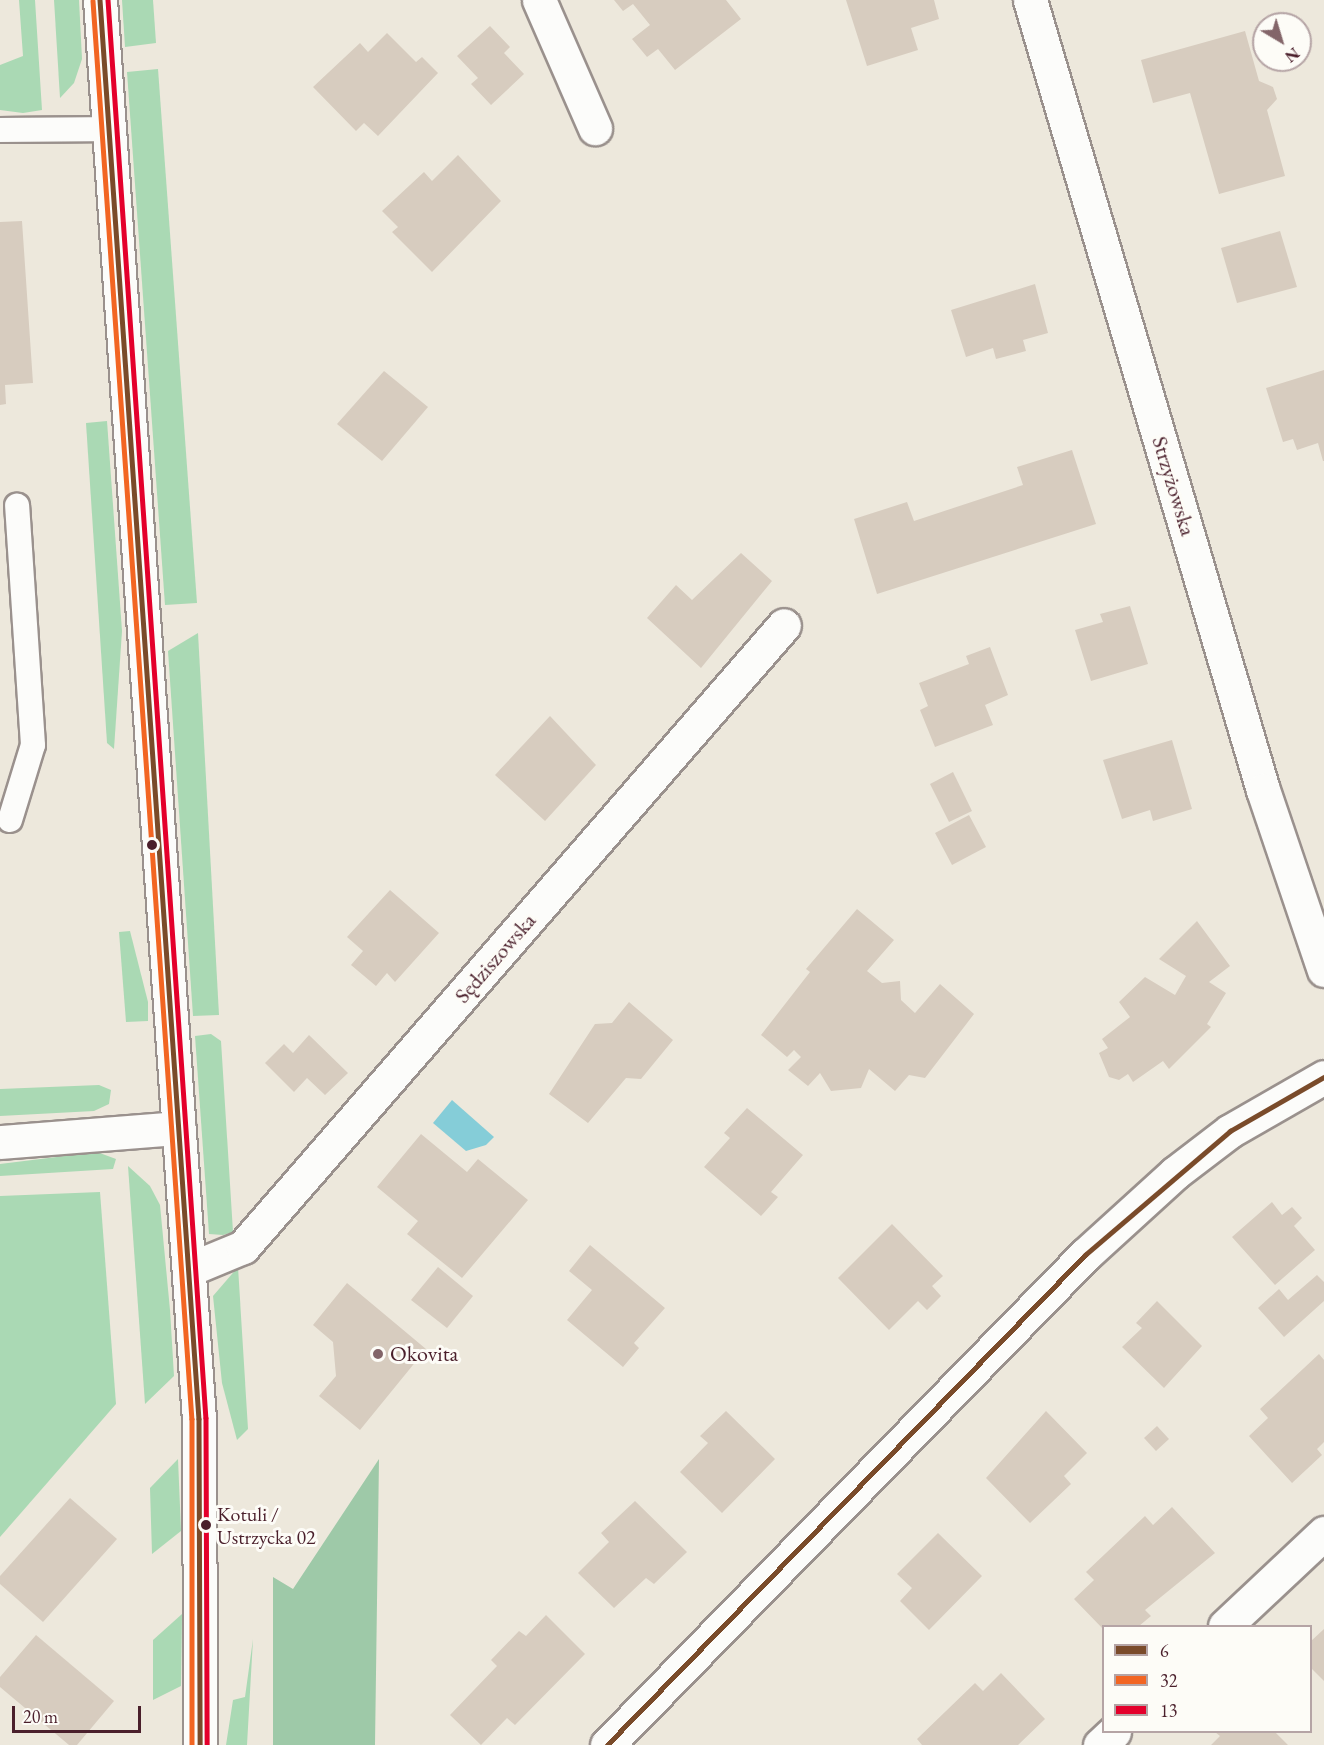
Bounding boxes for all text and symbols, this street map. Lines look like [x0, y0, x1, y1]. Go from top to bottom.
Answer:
north arrow [1252, 12, 1312, 72]
text: N [1281, 43, 1304, 67]
street label: Strzyżowska [1146, 433, 1202, 539]
unlabelled marker [146, 839, 158, 851]
street label: Sędziszowska [449, 908, 541, 1008]
place label: Okovita [390, 1341, 458, 1367]
marker: Okovita [371, 1347, 385, 1361]
place label: Kotuli / Ustrzycka 02 [217, 1502, 316, 1549]
marker: Kotuli / Ustrzycka 02 [200, 1519, 212, 1531]
legend [1102, 1625, 1312, 1733]
text: 6 [1160, 1639, 1169, 1662]
text: 32 [1160, 1669, 1177, 1692]
scale bar [15, 1694, 144, 1732]
text: 13 [1160, 1699, 1177, 1722]
text: 20 m [23, 1705, 58, 1728]

